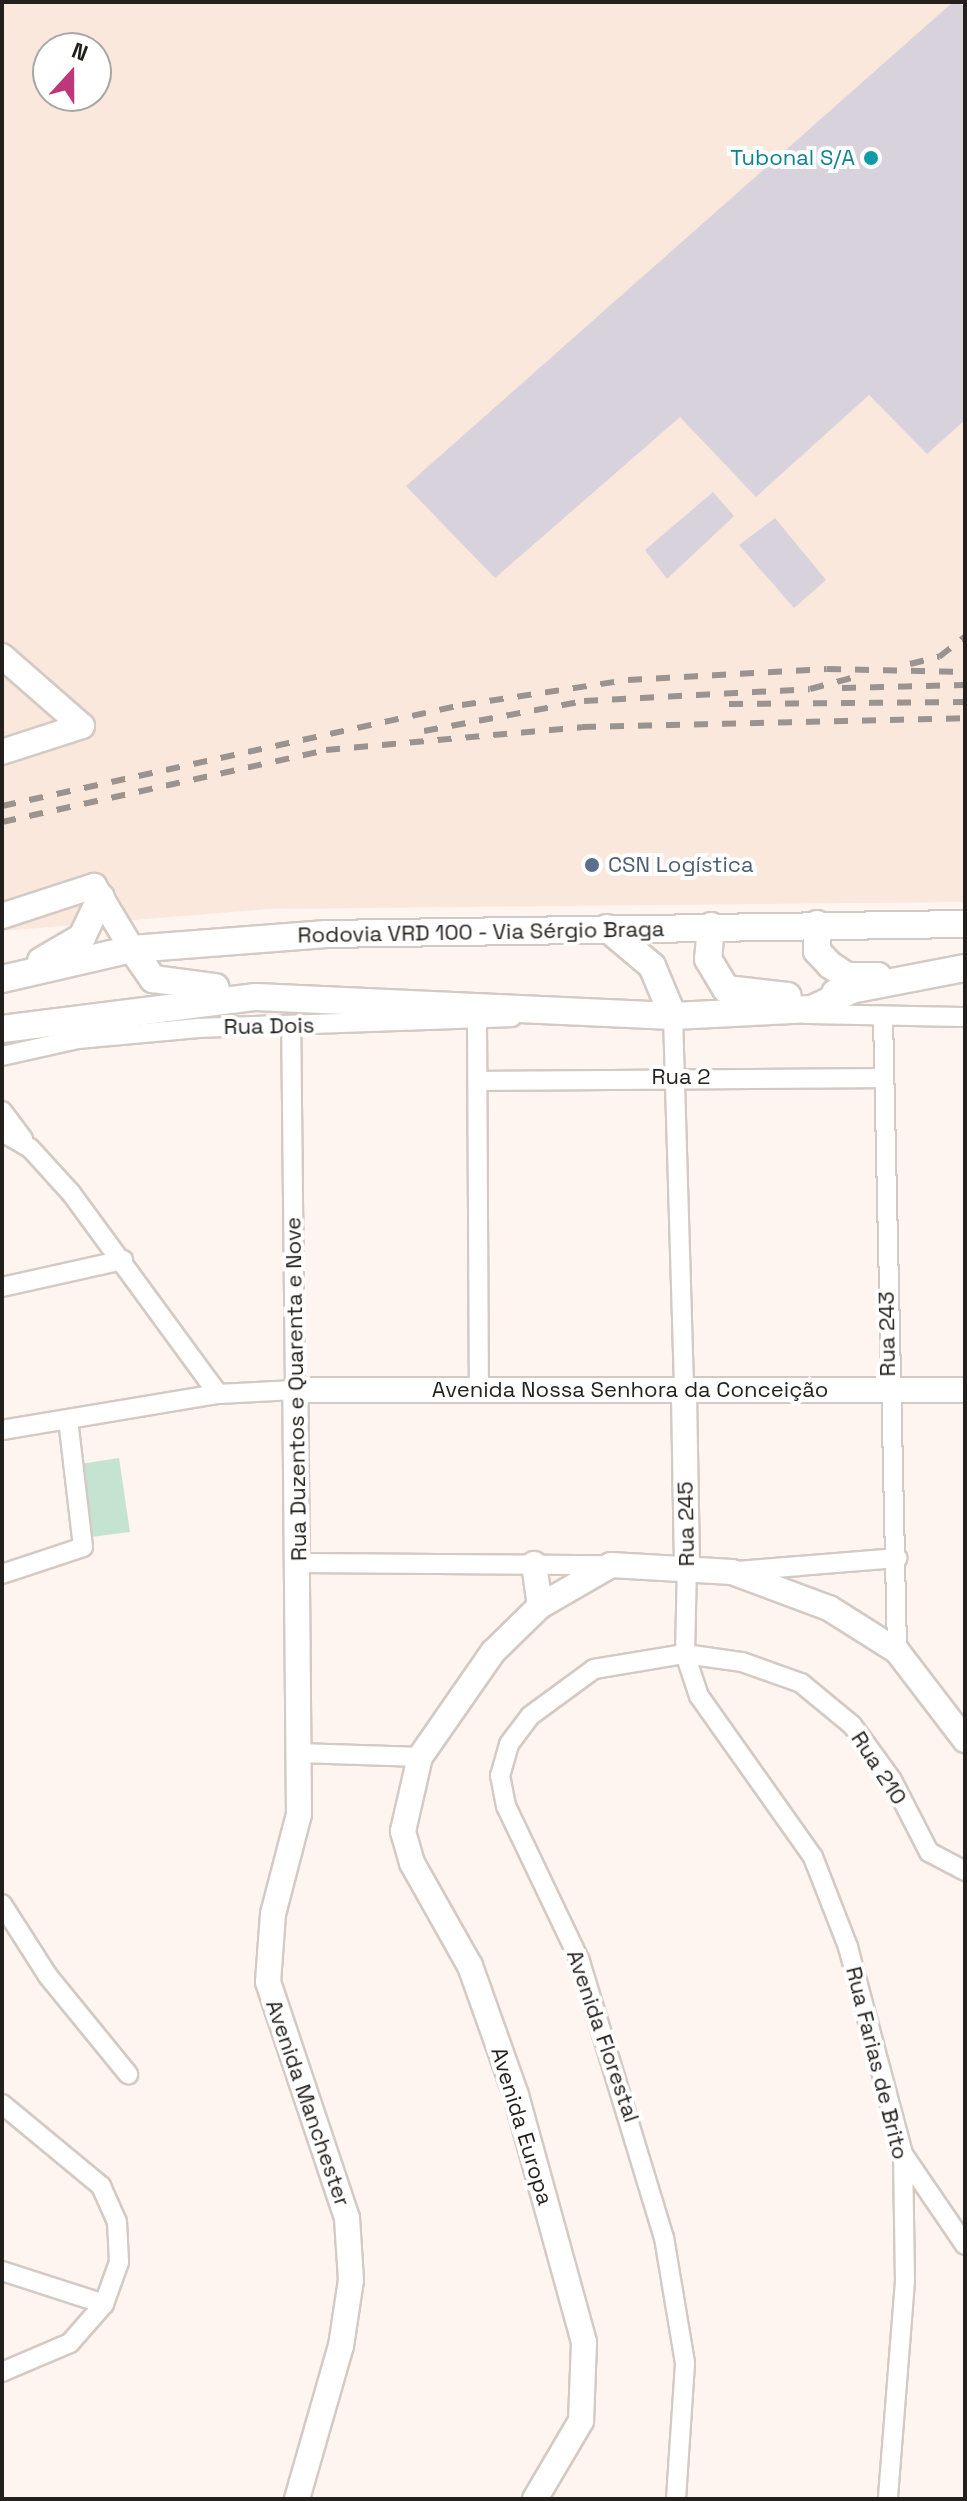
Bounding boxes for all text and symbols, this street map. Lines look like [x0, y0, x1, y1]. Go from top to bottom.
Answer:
north arrow [32, 32, 112, 112]
text: N [68, 36, 92, 67]
place label: Tubonal S/A [730, 145, 855, 171]
marker: Tubonal S/A [862, 149, 880, 167]
place label: CSN Logística [608, 852, 754, 878]
marker: CSN Logística [583, 856, 601, 874]
street label: Rodovia VRD 100 - Via Sérgio Braga [296, 916, 666, 948]
street label: Rua Dois [223, 1012, 315, 1040]
street label: Rua 2 [652, 1064, 710, 1090]
street label: Rua Duzentos e Quarenta e Nove [280, 1217, 312, 1561]
street label: Rua 243 [873, 1291, 901, 1377]
street label: Avenida Nossa Senhora da Conceição [432, 1377, 828, 1403]
street label: Rua 245 [672, 1481, 700, 1567]
street label: Rua 210 [846, 1726, 912, 1810]
street label: Avenida Florestal [561, 1946, 645, 2126]
street label: Rua Farias de Brito [840, 1964, 914, 2162]
street label: Avenida Manchester [260, 1996, 356, 2210]
street label: Avenida Europa [485, 2044, 559, 2208]

